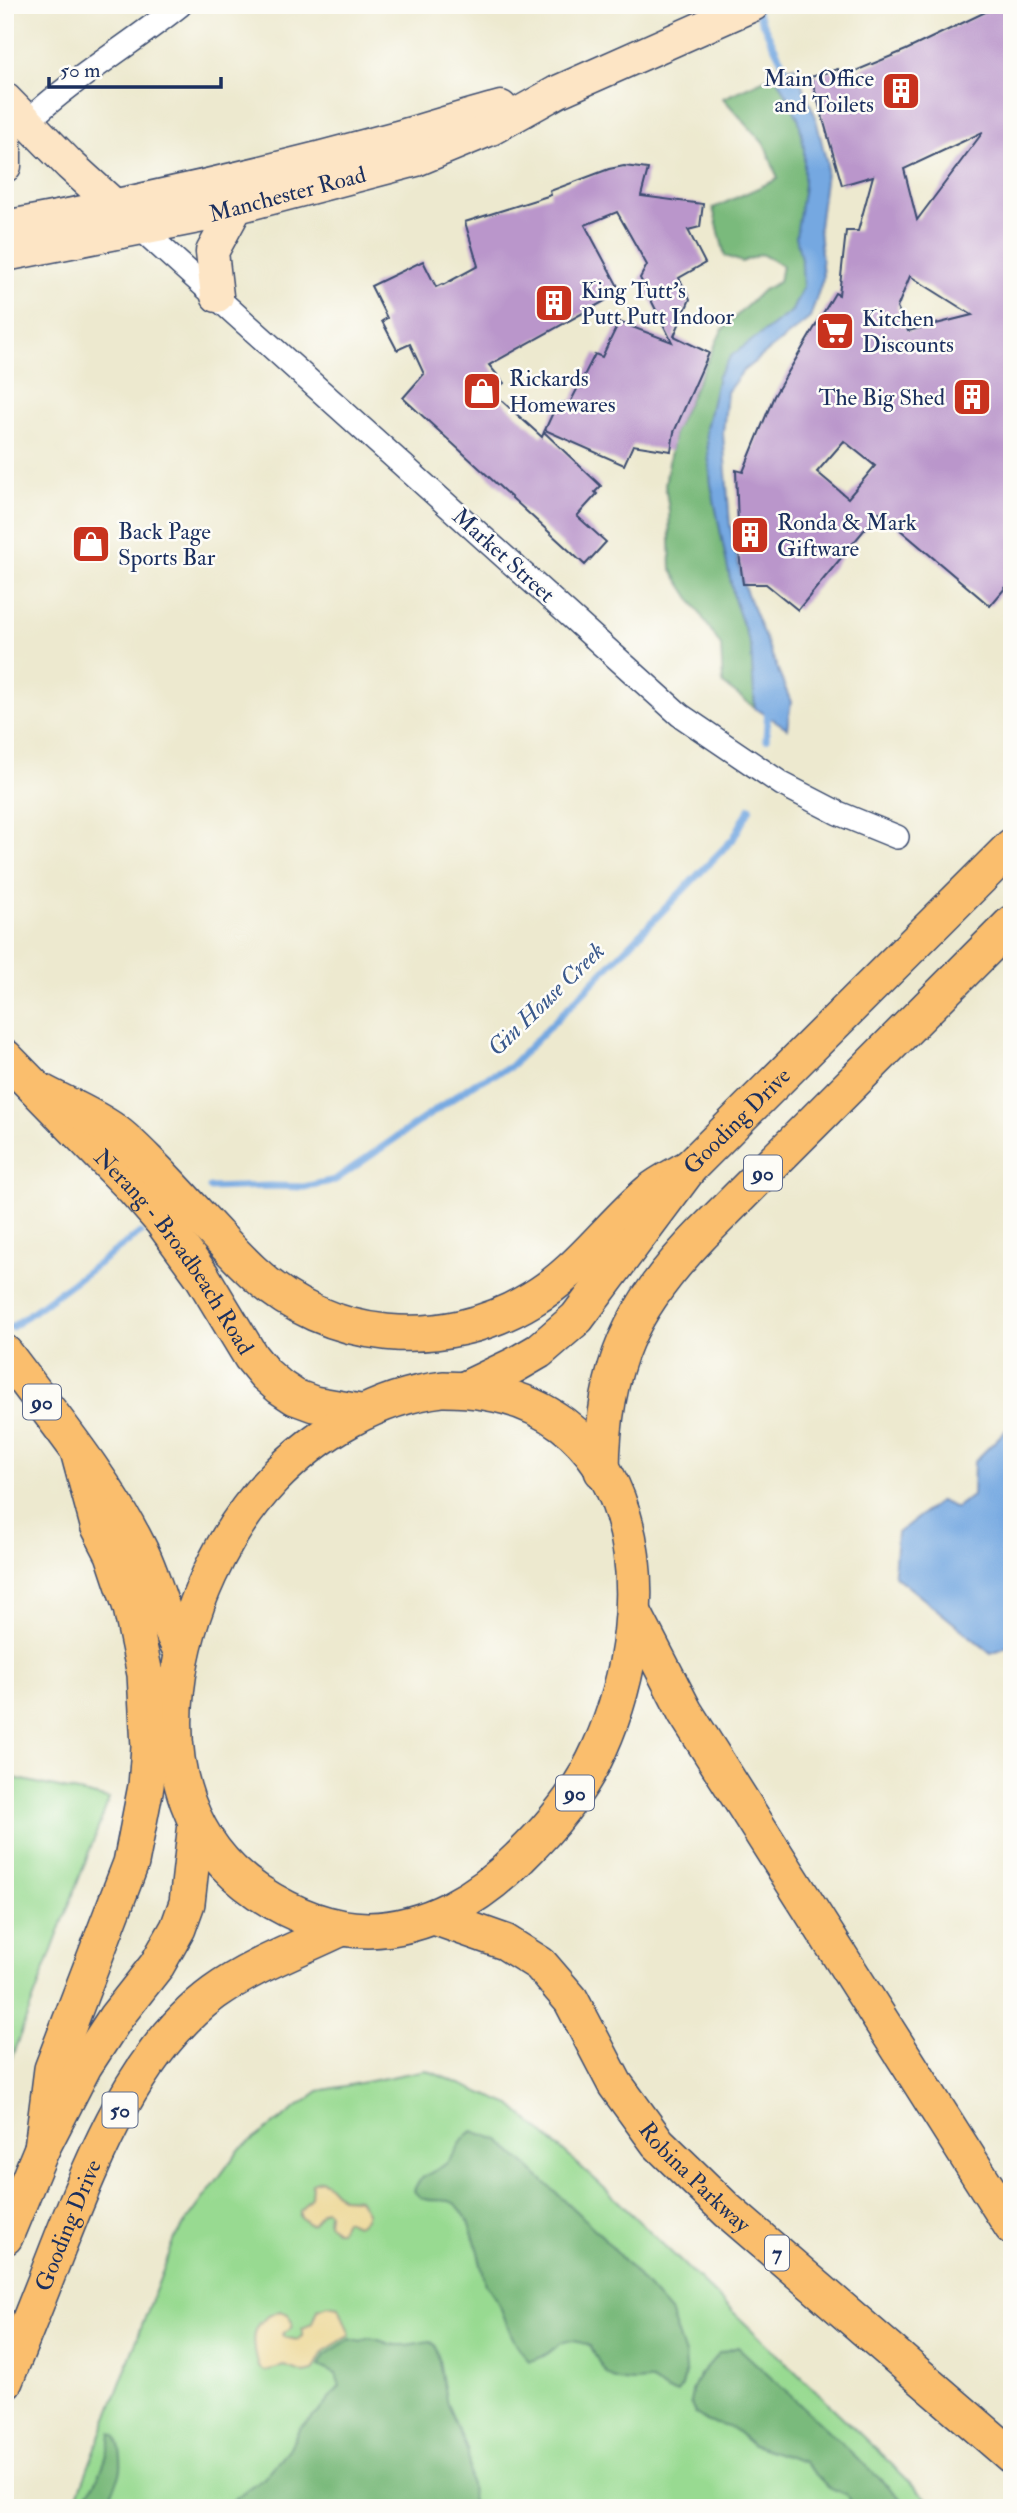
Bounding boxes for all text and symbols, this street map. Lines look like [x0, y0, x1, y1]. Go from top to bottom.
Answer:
scale bar [49, 46, 220, 90]
text: 50 m [60, 57, 101, 84]
place label: Main Office and Toilets [763, 64, 874, 119]
building icon: Main Office and Toilets [880, 70, 922, 112]
street label: Manchester Road [206, 160, 369, 229]
place label: King Tutt's Putt Putt Indoor [581, 276, 735, 331]
building icon: King Tutt's Putt Putt Indoor [533, 282, 575, 324]
place label: Kitchen Discounts [862, 304, 954, 359]
supermarket icon: Kitchen Discounts [814, 310, 856, 352]
place label: Rickards Homewares [509, 364, 616, 419]
shop icon: Rickards Homewares [461, 370, 503, 412]
building icon: The Big Shed [951, 376, 993, 418]
place label: The Big Shed [818, 383, 945, 412]
street label: Market Street [446, 502, 561, 609]
place label: Ronda & Mark Giftware [777, 508, 917, 563]
building icon: Ronda & Mark Giftware [729, 514, 771, 556]
place label: Back Page Sports Bar [118, 517, 216, 573]
shop icon: Back Page Sports Bar [70, 523, 112, 565]
water label: Gin House Creek [481, 936, 611, 1063]
street label: Gooding Drive [677, 1061, 797, 1180]
street label: Nerang - Broadbeach Road [88, 1143, 260, 1360]
road number: 90 [744, 1156, 782, 1190]
road number: 90 [23, 1384, 61, 1420]
road number: 90 [556, 1776, 594, 1811]
road number: 50 [102, 2092, 138, 2128]
street label: Robina Parkway [632, 2116, 757, 2240]
street label: Gooding Drive [29, 2155, 108, 2295]
road number: 7 [765, 2236, 789, 2270]

